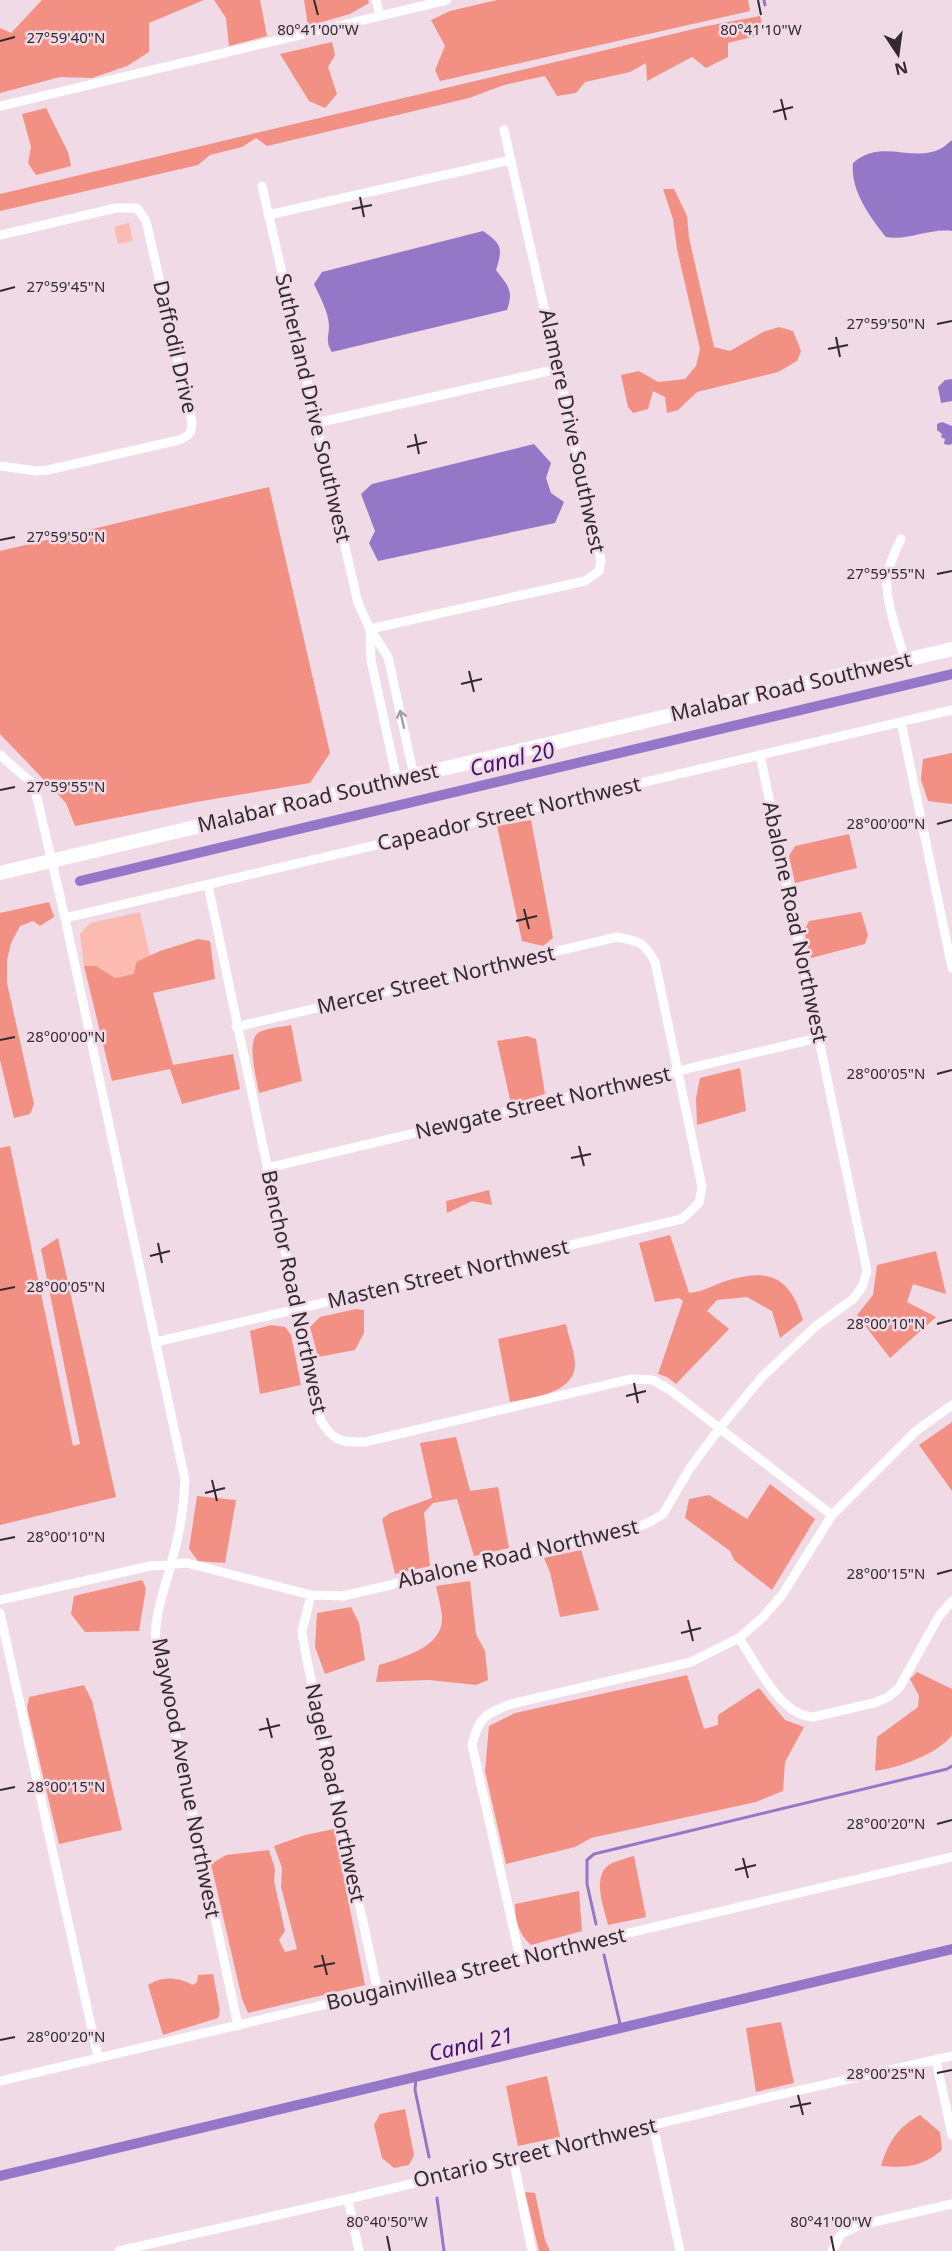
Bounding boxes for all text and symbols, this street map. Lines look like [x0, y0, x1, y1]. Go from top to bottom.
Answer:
text: 80°41'00"W [277, 19, 359, 39]
text: 80°41'10"W [720, 19, 802, 39]
north arrow [868, 24, 928, 84]
text: 27°59'40"N [27, 27, 105, 47]
text: N [893, 56, 910, 81]
street label: Sutherland Drive Southwest [269, 271, 359, 545]
text: 27°59'45"N [27, 276, 105, 296]
street label: Daffodil Drive [147, 278, 205, 416]
street label: Alamere Drive Southwest [533, 306, 613, 556]
text: 27°59'50"N [847, 313, 925, 333]
text: 27°59'50"N [27, 526, 105, 546]
text: 27°59'55"N [847, 563, 925, 583]
street label: Malabar Road Southwest [668, 645, 914, 727]
one-way arrow [395, 709, 407, 728]
water label: Canal 20 [466, 734, 557, 782]
street label: Malabar Road Southwest [195, 756, 441, 838]
street label: Capeador Street Northwest [374, 769, 644, 857]
text: 27°59'55"N [27, 776, 105, 796]
street label: Abalone Road Northwest [757, 798, 835, 1046]
text: 28°00'00"N [847, 813, 925, 833]
street label: Mercer Street Northwest [314, 938, 558, 1020]
text: 28°00'00"N [27, 1026, 105, 1046]
street label: Newgate Street Northwest [412, 1059, 674, 1145]
text: 28°00'05"N [847, 1063, 925, 1083]
street label: Benchor Road Northwest [255, 1167, 335, 1416]
street label: Masten Street Northwest [324, 1232, 572, 1314]
text: 28°00'05"N [27, 1276, 105, 1296]
text: 28°00'10"N [847, 1313, 925, 1333]
street label: Abalone Road Northwest [395, 1512, 641, 1594]
text: 28°00'10"N [27, 1526, 105, 1546]
text: 28°00'15"N [847, 1563, 925, 1583]
street label: Maywood Avenue Northwest [146, 1635, 228, 1921]
street label: Nagel Road Northwest [299, 1681, 373, 1905]
text: 28°00'15"N [27, 1776, 105, 1796]
text: 28°00'20"N [847, 1813, 925, 1833]
street label: Bougainvillea Street Northwest [323, 1920, 629, 2016]
water label: Canal 21 [425, 2019, 516, 2067]
text: 28°00'20"N [27, 2026, 105, 2046]
text: 28°00'25"N [847, 2063, 925, 2083]
street label: Ontario Street Northwest [410, 2110, 660, 2194]
text: 80°40'50"W [346, 2211, 428, 2231]
text: 80°41'00"W [790, 2211, 872, 2231]

